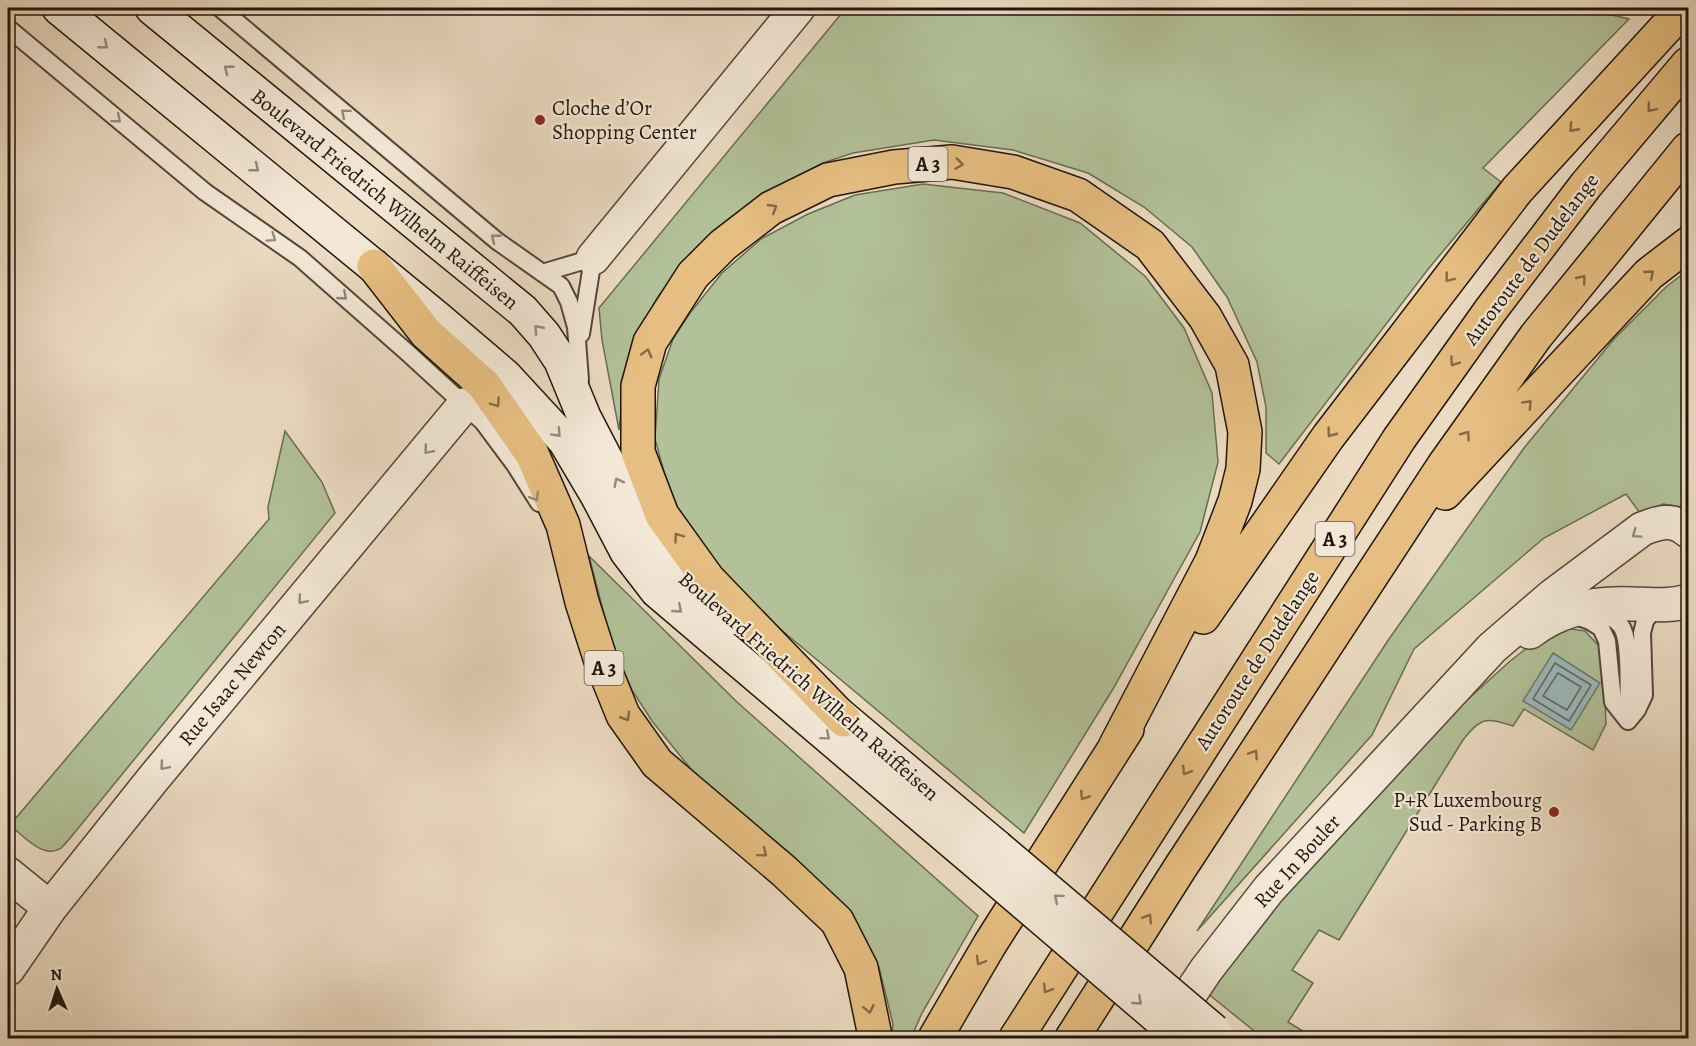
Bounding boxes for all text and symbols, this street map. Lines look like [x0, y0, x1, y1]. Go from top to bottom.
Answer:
one-way arrow [97, 37, 108, 48]
one-way arrow [223, 66, 234, 77]
street label: Boulevard Friedrich Wilhelm Raiffeisen [245, 82, 525, 316]
place label: Cloche d’Or Shopping Center [552, 94, 697, 146]
one-way arrow [1647, 101, 1658, 112]
one-way arrow [341, 109, 352, 120]
one-way arrow [110, 112, 121, 123]
marker: Cloche d’Or Shopping Center [533, 113, 547, 127]
one-way arrow [1569, 121, 1580, 131]
road number: A 3 [908, 147, 948, 181]
one-way arrow [955, 157, 964, 170]
one-way arrow [248, 161, 259, 172]
street label: Autoroute de Dudelange [1456, 167, 1605, 352]
one-way arrow [767, 204, 777, 216]
one-way arrow [265, 231, 276, 242]
one-way arrow [491, 235, 502, 246]
one-way arrow [1643, 270, 1654, 281]
one-way arrow [1445, 271, 1456, 282]
one-way arrow [1575, 275, 1586, 286]
one-way arrow [337, 289, 347, 300]
one-way arrow [534, 325, 545, 336]
one-way arrow [639, 348, 652, 358]
one-way arrow [1450, 355, 1461, 366]
one-way arrow [489, 396, 500, 407]
one-way arrow [1521, 401, 1532, 411]
one-way arrow [550, 426, 561, 436]
one-way arrow [1327, 426, 1338, 437]
one-way arrow [1459, 431, 1470, 442]
one-way arrow [424, 443, 435, 454]
one-way arrow [613, 477, 625, 488]
one-way arrow [528, 491, 539, 501]
road number: A 3 [1316, 522, 1354, 556]
one-way arrow [1631, 527, 1642, 538]
one-way arrow [674, 533, 685, 544]
street label: Boulevard Friedrich Wilhelm Raiffeisen [673, 565, 945, 807]
street label: Autoroute de Dudelange [1188, 565, 1326, 756]
one-way arrow [298, 593, 309, 604]
one-way arrow [671, 602, 682, 613]
street label: Rue Isaac Newton [172, 616, 292, 752]
road number: A 3 [584, 651, 624, 685]
one-way arrow [618, 711, 630, 721]
one-way arrow [819, 729, 830, 740]
one-way arrow [1247, 750, 1258, 761]
one-way arrow [160, 759, 171, 770]
one-way arrow [1182, 764, 1193, 775]
place label: P+R Luxembourg Sud - Parking B [1393, 786, 1542, 838]
one-way arrow [1079, 790, 1091, 800]
marker: P+R Luxembourg Sud - Parking B [1547, 805, 1561, 819]
street label: Rue In Bouler [1247, 808, 1347, 914]
one-way arrow [756, 846, 767, 857]
one-way arrow [1054, 894, 1065, 905]
one-way arrow [1141, 914, 1153, 924]
one-way arrow [975, 955, 987, 965]
north arrow [27, 959, 87, 1019]
text: N [50, 964, 63, 986]
one-way arrow [1044, 982, 1055, 993]
one-way arrow [1131, 994, 1142, 1005]
one-way arrow [862, 1004, 875, 1014]

